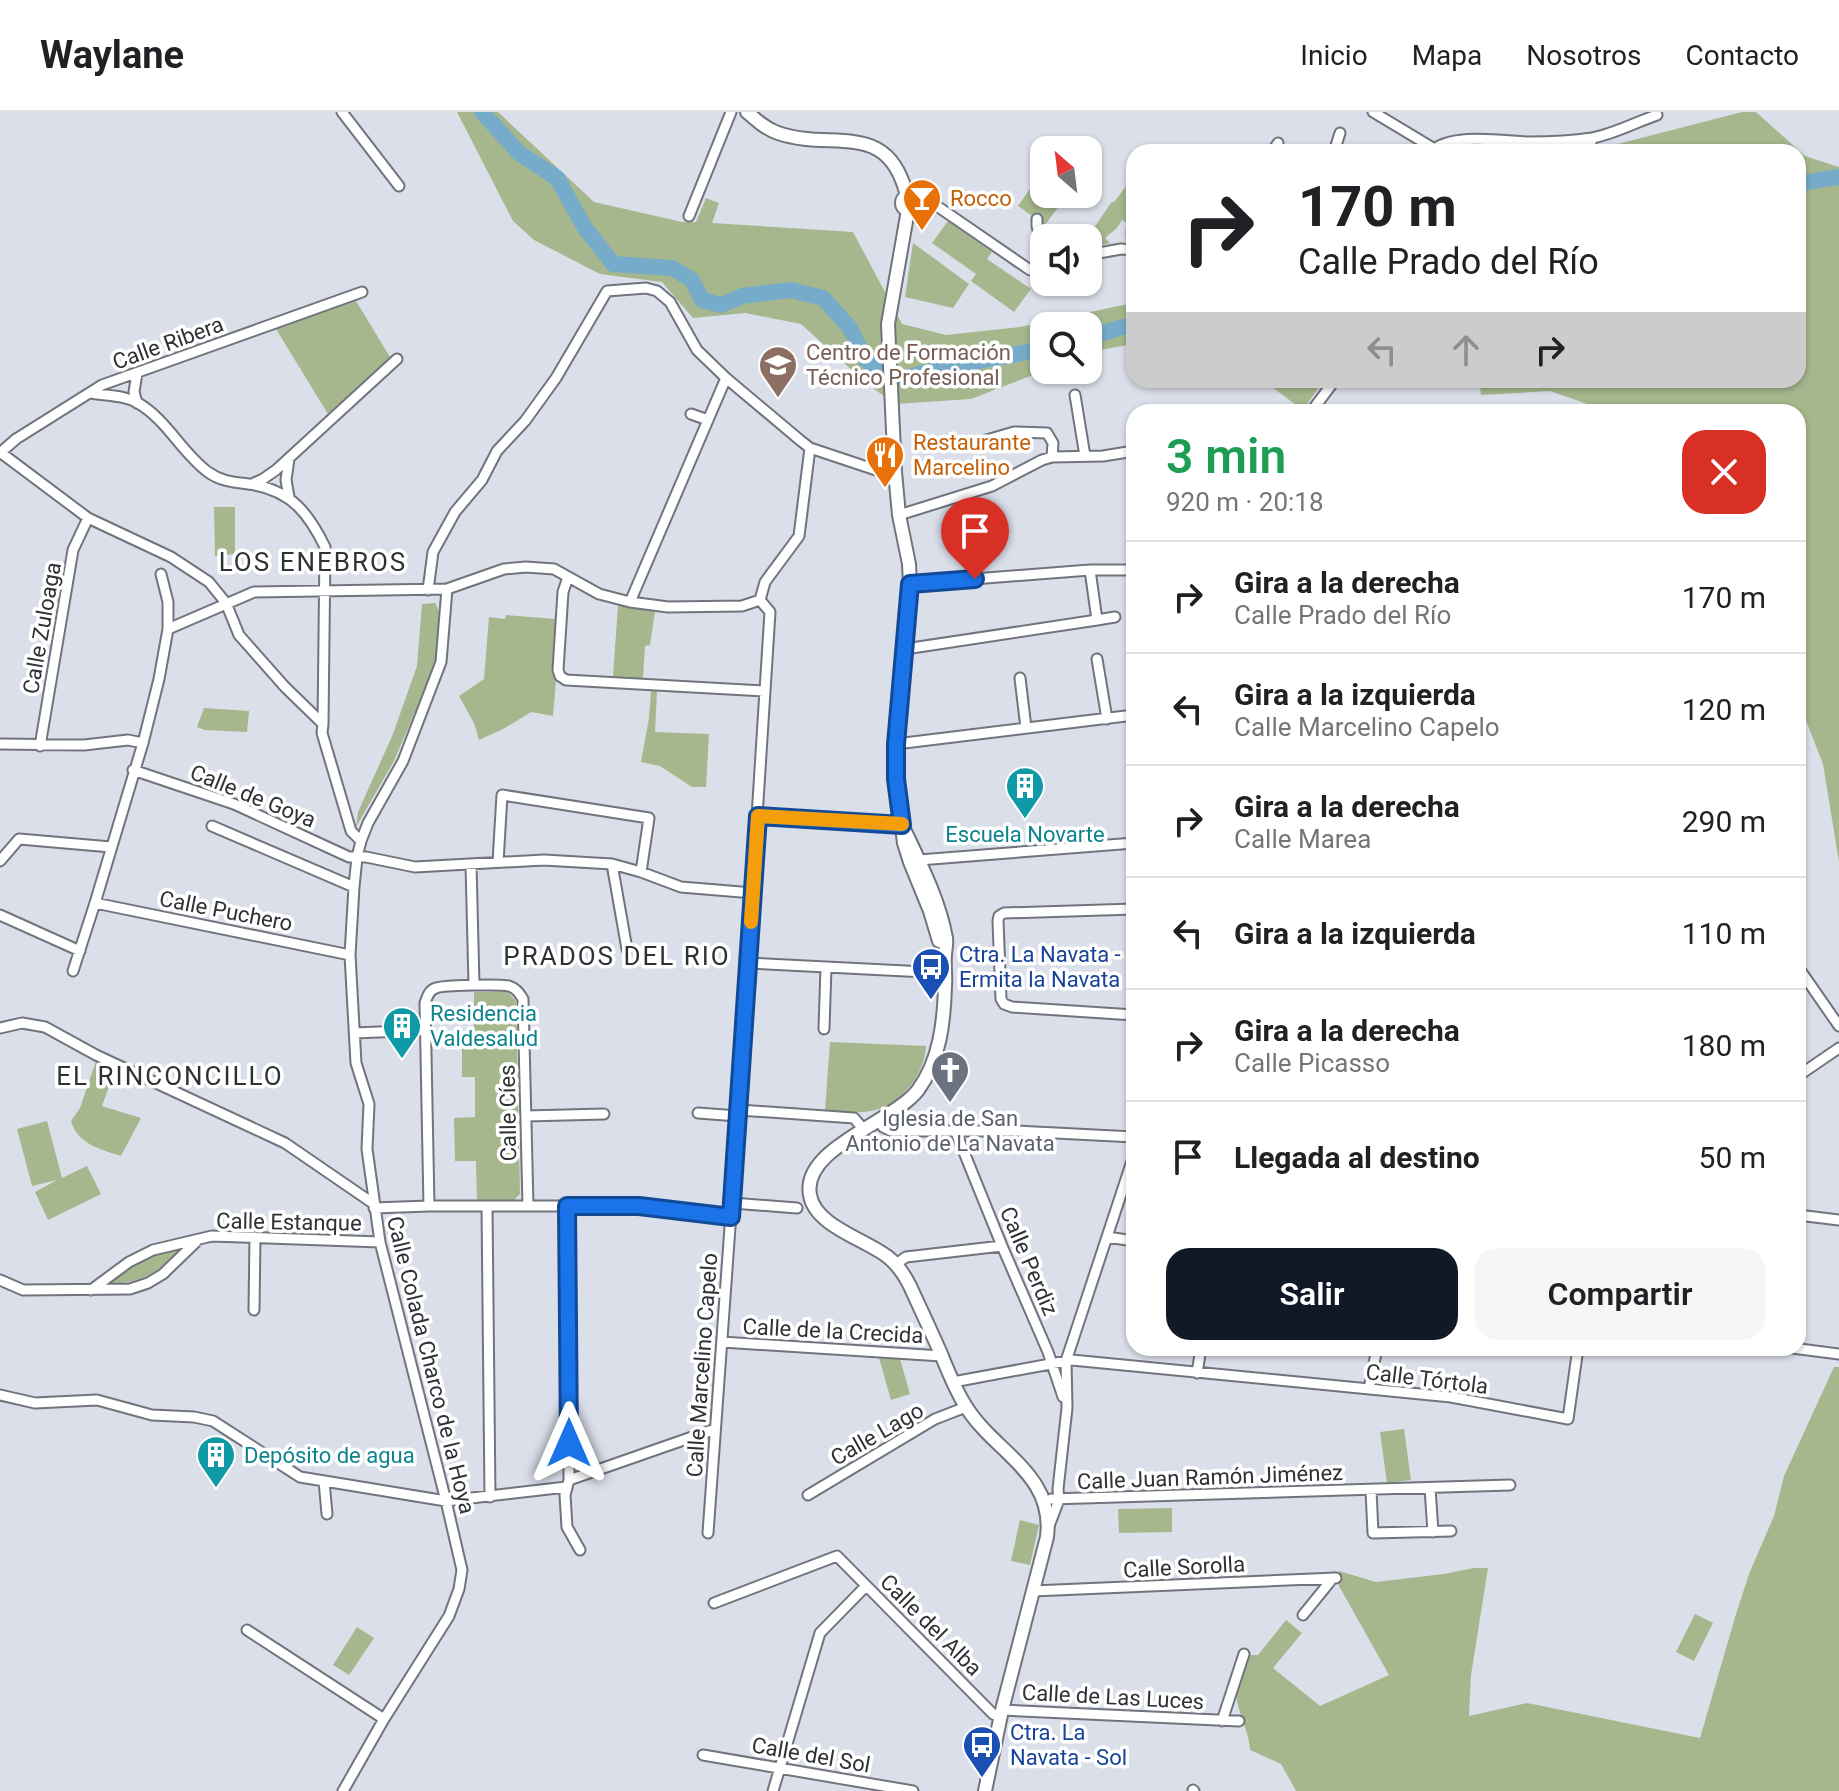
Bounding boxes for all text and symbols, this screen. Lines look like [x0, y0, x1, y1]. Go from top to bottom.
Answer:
text: Waylane [40, 33, 184, 77]
text: Inicio [1300, 39, 1368, 72]
text: Mapa [1412, 39, 1482, 72]
text: Nosotros [1526, 39, 1641, 72]
text: Contacto [1685, 39, 1799, 72]
north arrow [1030, 136, 1102, 208]
map controls [1030, 136, 1102, 384]
text: 170 m [1298, 174, 1457, 240]
icon: right [1166, 176, 1270, 280]
bar icon: Rocco [901, 177, 943, 232]
place label: Rocco [950, 186, 1012, 211]
button: sound [1030, 224, 1102, 296]
text: Calle Prado del Río [1298, 241, 1599, 283]
street label: Calle Ribera [109, 311, 227, 375]
button: search [1030, 312, 1102, 384]
icon: left [1360, 328, 1404, 372]
icon: ahead [1444, 328, 1488, 372]
icon: right [1528, 328, 1572, 372]
place label: Centro de Formación Técnico Profesional [806, 340, 1011, 390]
school or university icon: Centro de Formación Técnico Profesional [757, 344, 799, 399]
text: 3 min [1166, 428, 1286, 485]
place label: Restaurante Marcelino [913, 430, 1031, 480]
button: close [1682, 430, 1766, 514]
restaurant icon: Restaurante Marcelino [864, 434, 906, 489]
text: 920 m · 20:18 [1166, 487, 1324, 517]
pin [941, 497, 1009, 579]
icon: arrive [953, 509, 997, 553]
district label: LOS ENEBROS [219, 547, 407, 577]
street label: Calle Zuloaga [18, 560, 66, 696]
text: Gira a la derecha [1234, 565, 1460, 600]
icon: right [1166, 575, 1210, 619]
text: 170 m [1682, 580, 1766, 615]
text: Calle Prado del Río [1234, 600, 1451, 630]
text: Gira a la izquierda [1234, 677, 1476, 712]
icon: left [1166, 687, 1210, 731]
text: 120 m [1682, 692, 1766, 727]
text: Calle Marcelino Capelo [1234, 712, 1500, 742]
street label: Calle de Goya [187, 759, 319, 833]
building icon: Escuela Novarte [1004, 765, 1046, 820]
text: Gira a la derecha [1234, 789, 1460, 824]
icon: right [1166, 799, 1210, 843]
text: 290 m [1682, 804, 1766, 839]
place label: Escuela Novarte [945, 822, 1105, 847]
text: Calle Marea [1234, 824, 1371, 854]
street label: Calle Puchero [157, 886, 295, 936]
icon: left [1166, 911, 1210, 955]
text: Gira a la izquierda [1234, 916, 1476, 951]
text: 110 m [1682, 916, 1766, 951]
district label: PRADOS DEL RIO [503, 941, 731, 971]
place label: Ctra. La Navata - Ermita la Navata [959, 942, 1121, 992]
bus stop icon: Ctra. La Navata - Ermita la Navata [910, 946, 952, 1001]
place label: Residencia Valdesalud [430, 1001, 538, 1051]
building icon: Residencia Valdesalud [381, 1005, 423, 1060]
text: Gira a la derecha [1234, 1013, 1460, 1048]
icon: right [1166, 1023, 1210, 1067]
text: 180 m [1682, 1028, 1766, 1063]
text: Calle Picasso [1234, 1048, 1390, 1078]
church icon: Iglesia de San Antonio de La Navata [929, 1049, 971, 1104]
district label: EL RINCONCILLO [56, 1061, 284, 1091]
street label: Calle Cíes [495, 1064, 521, 1162]
place label: Iglesia de San Antonio de La Navata [845, 1106, 1055, 1156]
icon: arrive [1166, 1135, 1210, 1179]
text: Llegada al destino [1234, 1140, 1480, 1175]
text: 50 m [1699, 1140, 1766, 1175]
street label: Calle Perdiz [995, 1203, 1063, 1319]
street label: Calle Estanque [216, 1208, 362, 1236]
street label: Calle Colada Charco de la Hoya [382, 1214, 480, 1516]
button: Salir [1166, 1248, 1458, 1340]
button: Compartir [1474, 1248, 1766, 1340]
street label: Calle Marcelino Capelo [682, 1252, 722, 1478]
street label: Calle de la Crecida [742, 1314, 924, 1348]
street label: Calle Tórtola [1364, 1359, 1490, 1399]
street label: Calle Lago [826, 1397, 928, 1471]
position arrow [527, 1401, 611, 1485]
building icon: Depósito de agua [195, 1434, 237, 1489]
place label: Depósito de agua [244, 1443, 415, 1468]
street label: Calle Juan Ramón Jiménez [1077, 1460, 1343, 1494]
street label: Calle Sorolla [1122, 1551, 1246, 1583]
street label: Calle del Alba [875, 1569, 987, 1681]
street label: Calle de Las Luces [1021, 1680, 1205, 1714]
place label: Ctra. La Navata - Sol [1010, 1720, 1127, 1770]
bus stop icon: Ctra. La Navata - Sol [961, 1724, 1003, 1779]
street label: Calle del Sol [750, 1732, 872, 1778]

